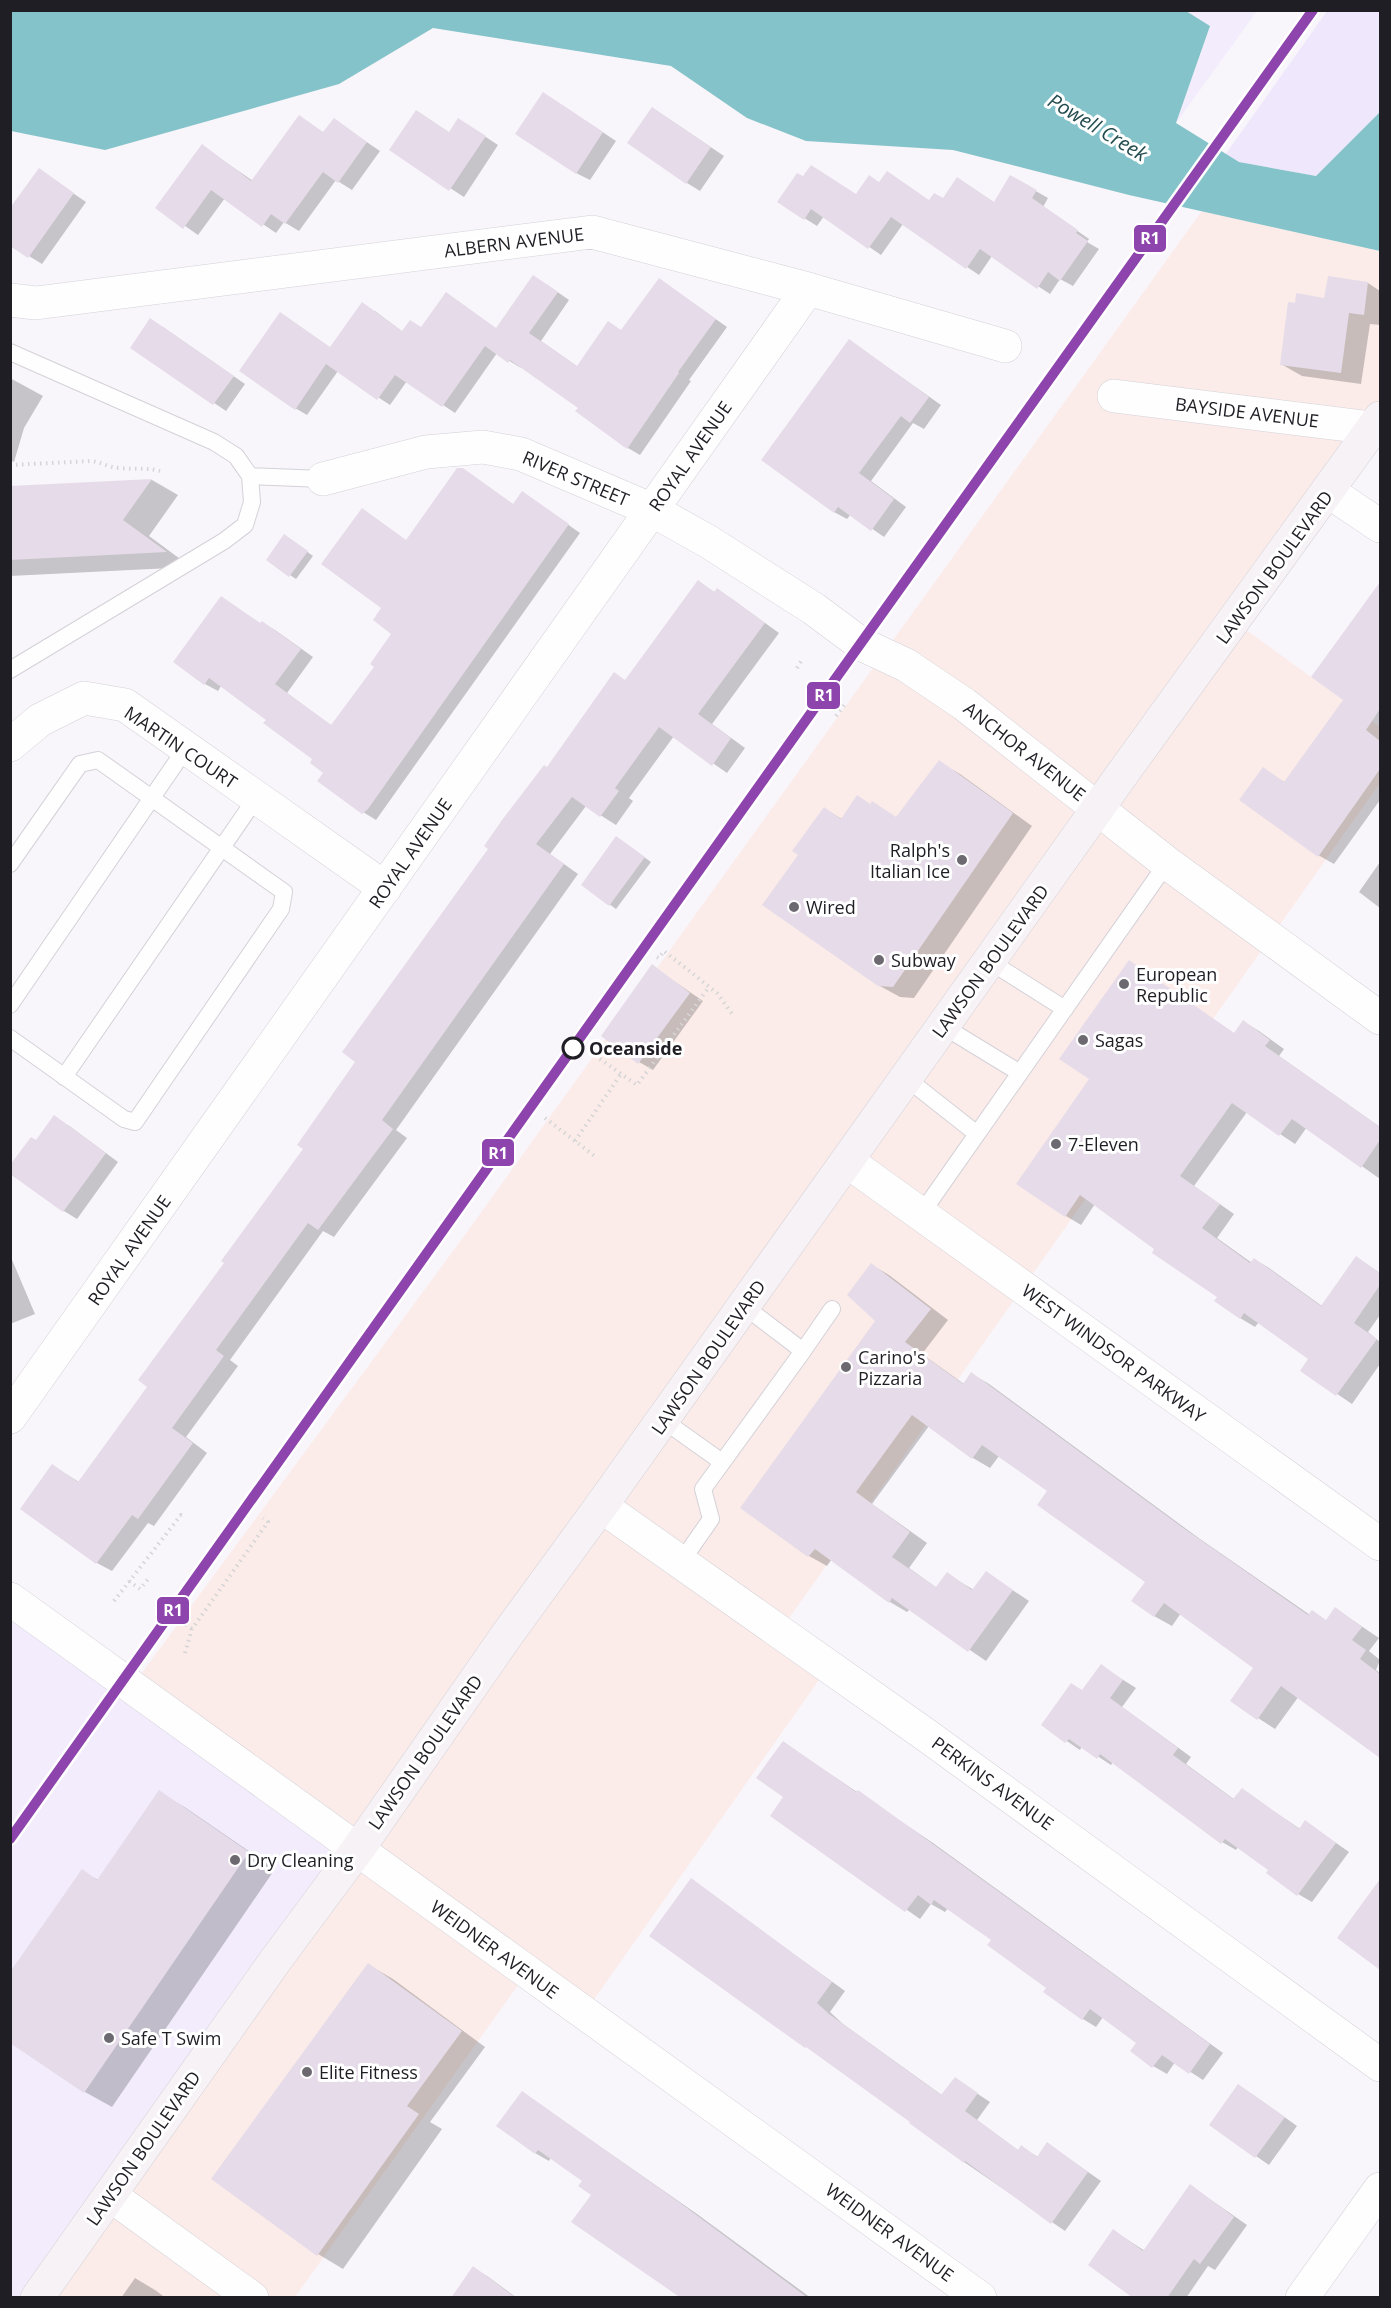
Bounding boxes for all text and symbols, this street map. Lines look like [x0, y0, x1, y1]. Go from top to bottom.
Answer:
water label: Powell Creek [1043, 87, 1154, 168]
street label: ALBERN AVENUE [443, 222, 585, 262]
line badge: R1 [1133, 224, 1167, 253]
text: R1 [1140, 227, 1160, 249]
street label: BAYSIDE AVENUE [1174, 391, 1320, 433]
street label: ROYAL AVENUE [643, 396, 737, 516]
street label: RIVER STREET [519, 445, 633, 511]
street label: LAWSON BOULEVARD [1210, 486, 1338, 648]
line badge: R1 [806, 681, 841, 710]
text: R1 [814, 684, 834, 706]
street label: ANCHOR AVENUE [959, 696, 1091, 806]
street label: MARTIN COURT [120, 700, 242, 794]
street label: ROYAL AVENUE [363, 793, 457, 913]
place label: Ralph's Italian Ice [870, 838, 950, 883]
marker: Ralph's Italian Ice [955, 853, 969, 867]
street label: LAWSON BOULEVARD [926, 880, 1054, 1042]
place label: Wired [806, 895, 856, 919]
marker: Wired [787, 900, 801, 914]
place label: Subway [891, 948, 957, 972]
marker: Subway [872, 953, 886, 967]
place label: European Republic [1136, 962, 1217, 1007]
marker: European Republic [1117, 977, 1131, 991]
place label: Sagas [1095, 1028, 1143, 1052]
marker: Sagas [1076, 1033, 1090, 1047]
place label: Oceanside [589, 1036, 682, 1060]
marker: Oceanside [562, 1037, 584, 1059]
place label: 7-Eleven [1068, 1132, 1139, 1156]
marker: 7-Eleven [1049, 1137, 1063, 1151]
line badge: R1 [481, 1138, 515, 1167]
text: R1 [488, 1142, 508, 1164]
street label: ROYAL AVENUE [82, 1190, 176, 1310]
street label: LAWSON BOULEVARD [645, 1275, 771, 1439]
street label: WEST WINDSOR PARKWAY [1017, 1278, 1211, 1428]
place label: Carino's Pizzaria [858, 1345, 926, 1390]
marker: Carino's Pizzaria [839, 1360, 853, 1374]
line badge: R1 [156, 1596, 190, 1625]
text: R1 [163, 1599, 183, 1621]
street label: LAWSON BOULEVARD [362, 1670, 488, 1834]
street label: PERKINS AVENUE [927, 1731, 1059, 1835]
place label: Dry Cleaning [247, 1848, 354, 1872]
marker: Dry Cleaning [228, 1853, 242, 1867]
street label: WEIDNER AVENUE [426, 1894, 564, 2004]
place label: Safe T Swim [121, 2026, 221, 2050]
marker: Safe T Swim [102, 2031, 116, 2045]
place label: Elite Fitness [319, 2060, 418, 2084]
marker: Elite Fitness [300, 2065, 314, 2079]
street label: LAWSON BOULEVARD [80, 2066, 206, 2230]
street label: WEIDNER AVENUE [821, 2177, 959, 2287]

